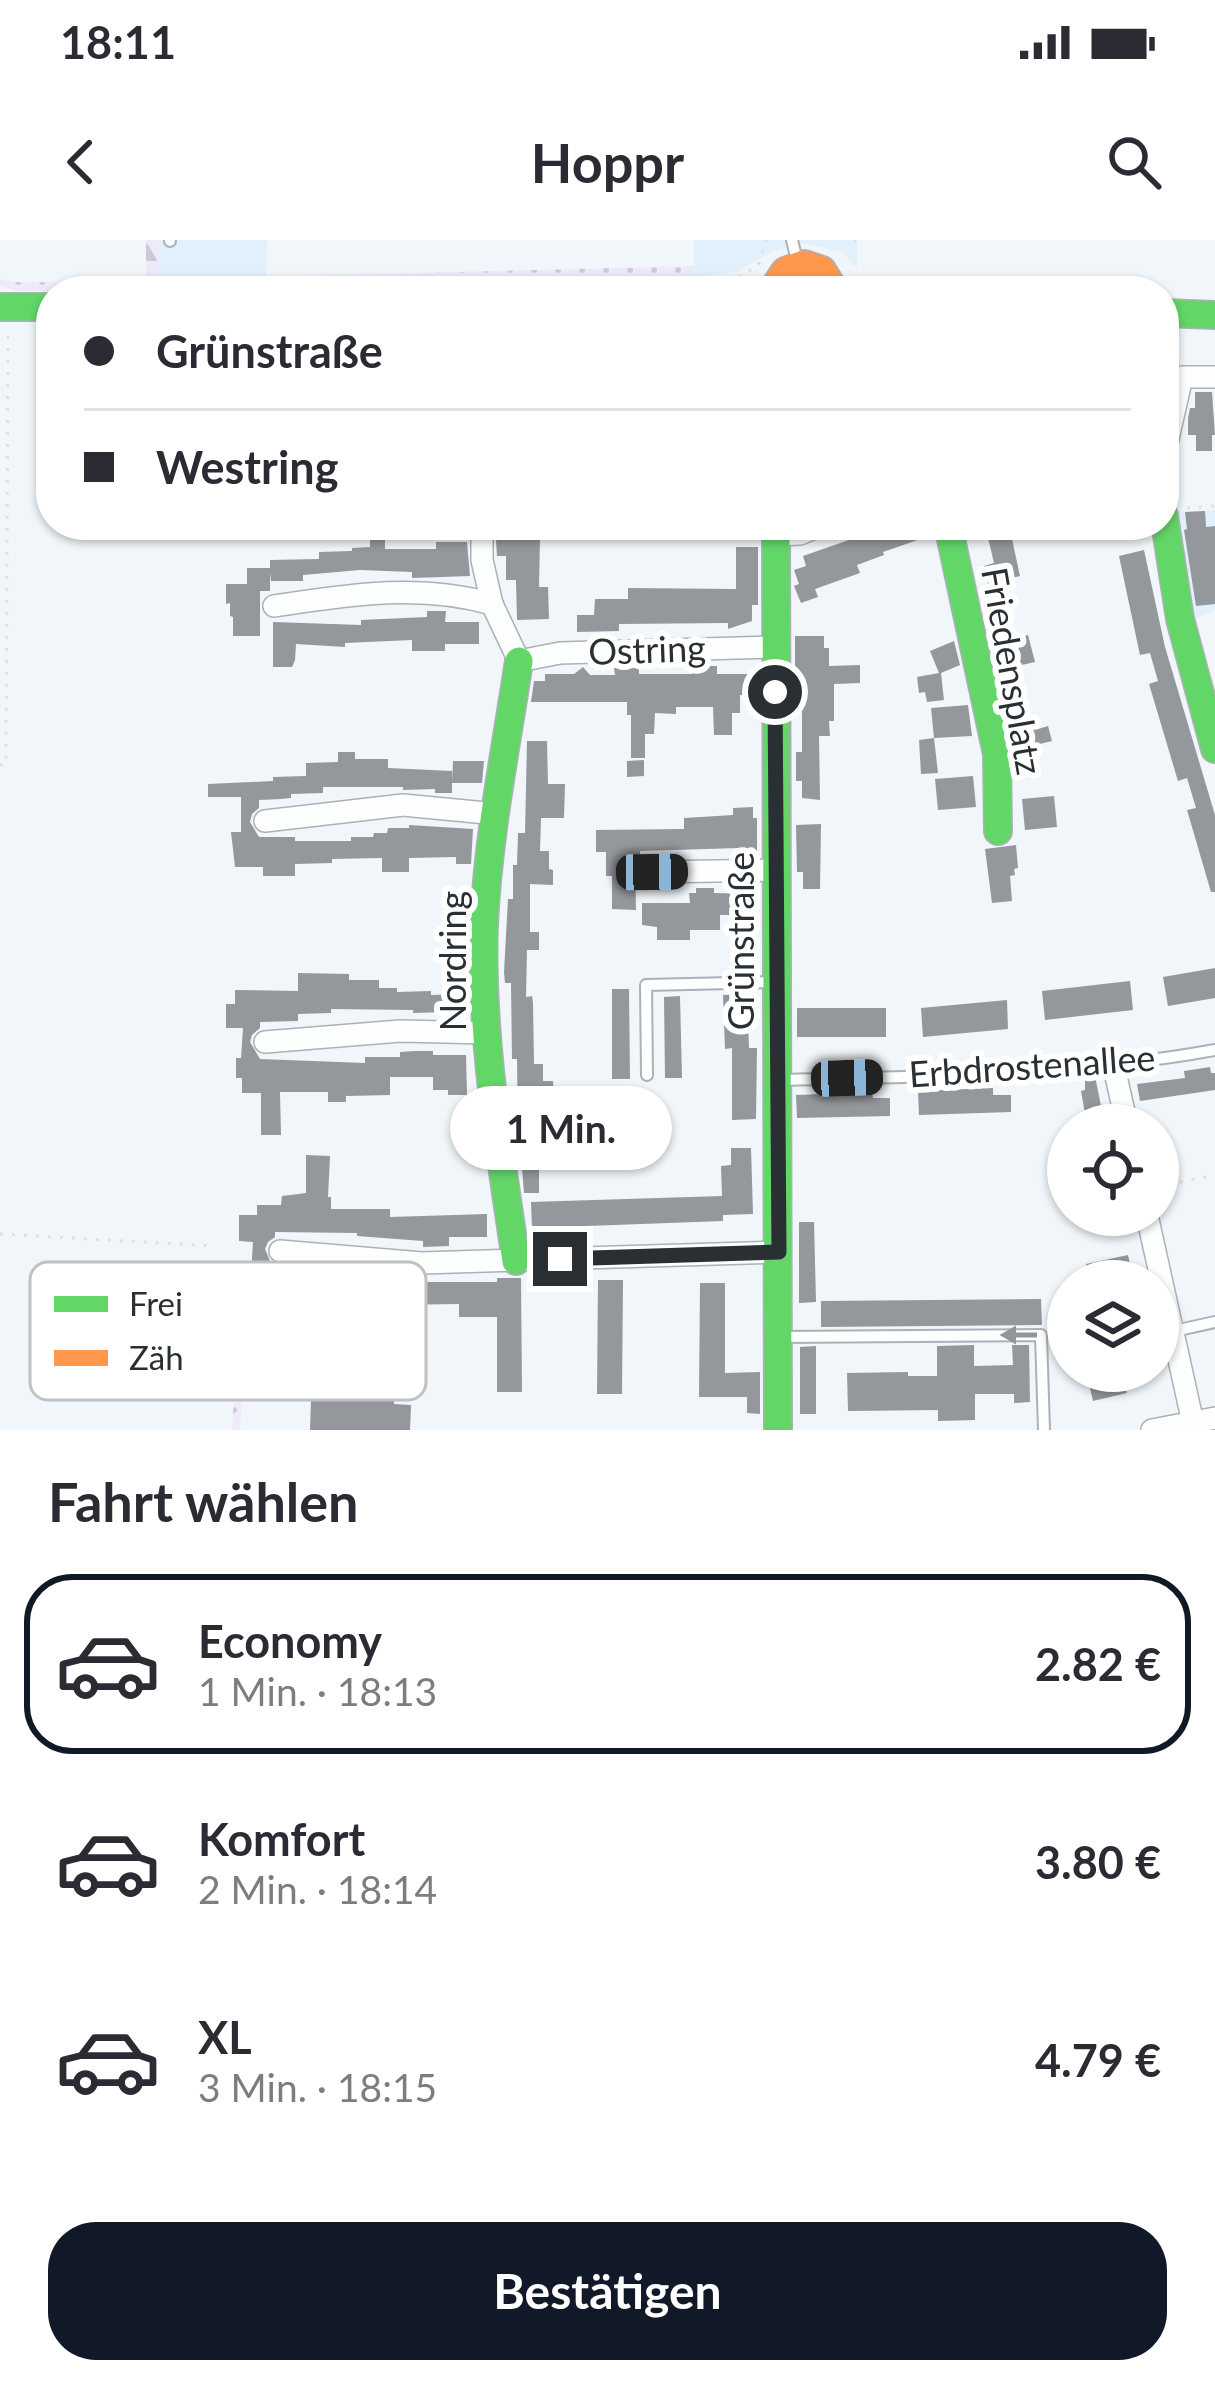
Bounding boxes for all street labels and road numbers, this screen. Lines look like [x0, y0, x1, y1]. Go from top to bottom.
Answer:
street label: Friedensplatz [973, 564, 1053, 778]
street label: Ostring [587, 625, 706, 673]
street label: Grünstraße [718, 852, 762, 1030]
street label: Nordring [430, 891, 474, 1031]
street label: Erbdrostenallee [907, 1034, 1157, 1096]

